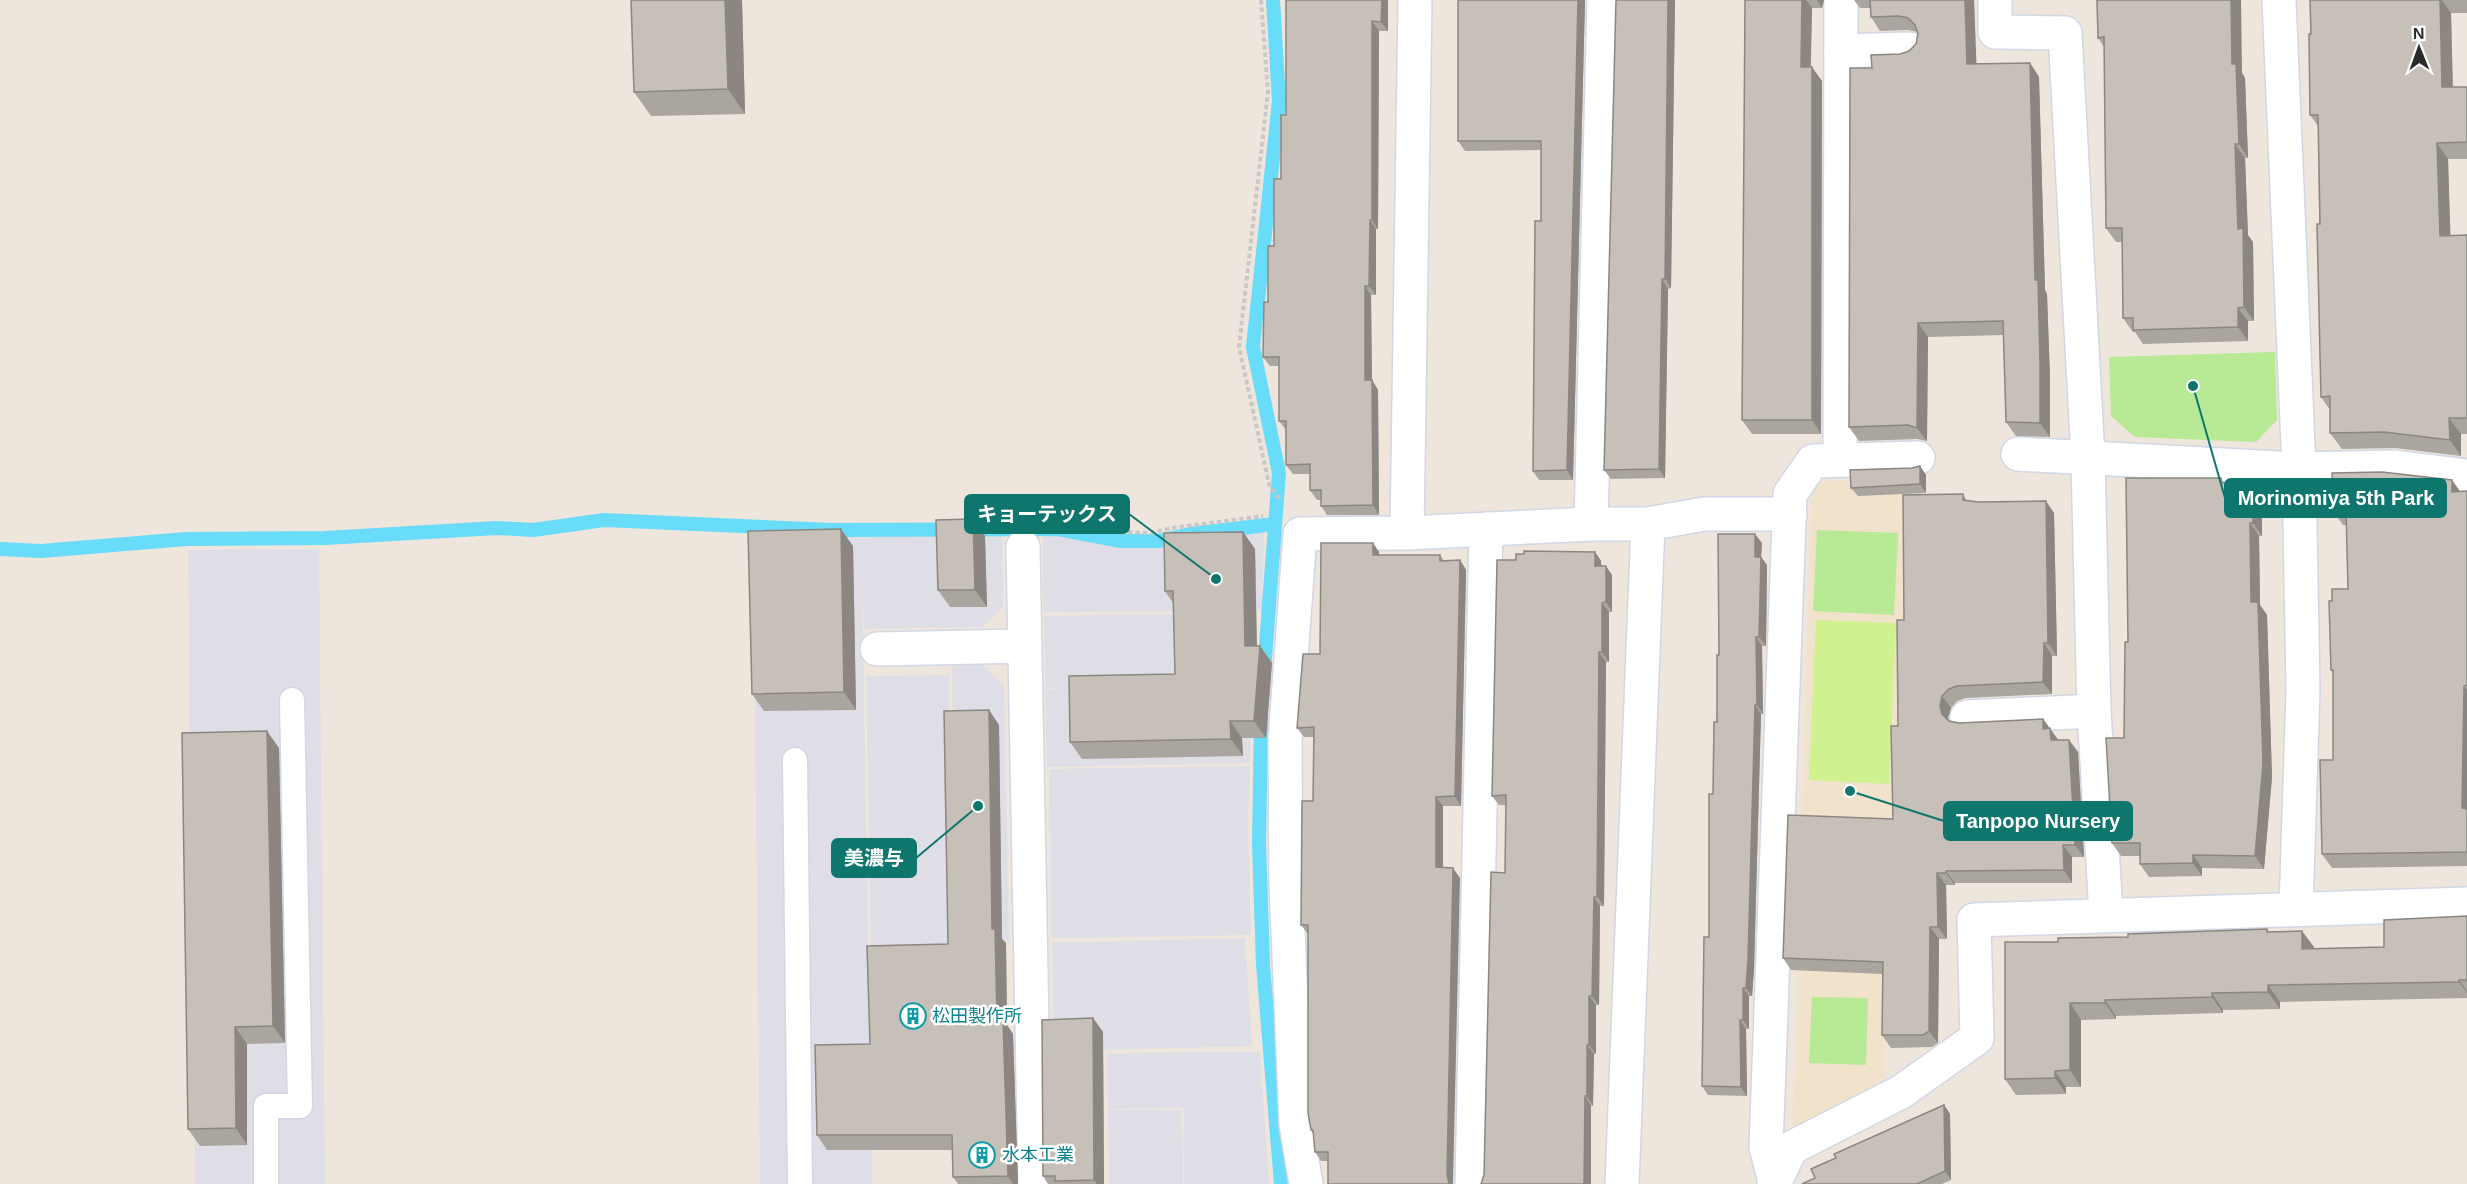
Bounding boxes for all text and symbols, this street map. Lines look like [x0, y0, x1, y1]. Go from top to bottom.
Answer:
north arrow [2389, 18, 2449, 78]
text: N [2413, 25, 2425, 42]
callout: Morinomiya 5th Park [2225, 479, 2446, 517]
text: Morinomiya 5th Park [2238, 487, 2435, 509]
callout: キョーテックス [965, 495, 1129, 533]
text: キョーテックス [977, 503, 1117, 525]
callout: Tanpopo Nursery [1944, 802, 2132, 840]
text: Tanpopo Nursery [1956, 810, 2121, 832]
callout: 美濃与 [832, 839, 916, 877]
text: 美濃与 [844, 847, 904, 869]
building icon: 松田製作所 [898, 1001, 928, 1031]
place label: 松田製作所 [932, 1006, 1022, 1026]
building icon: 水本工業 [967, 1140, 997, 1170]
place label: 水本工業 [1002, 1145, 1074, 1165]

